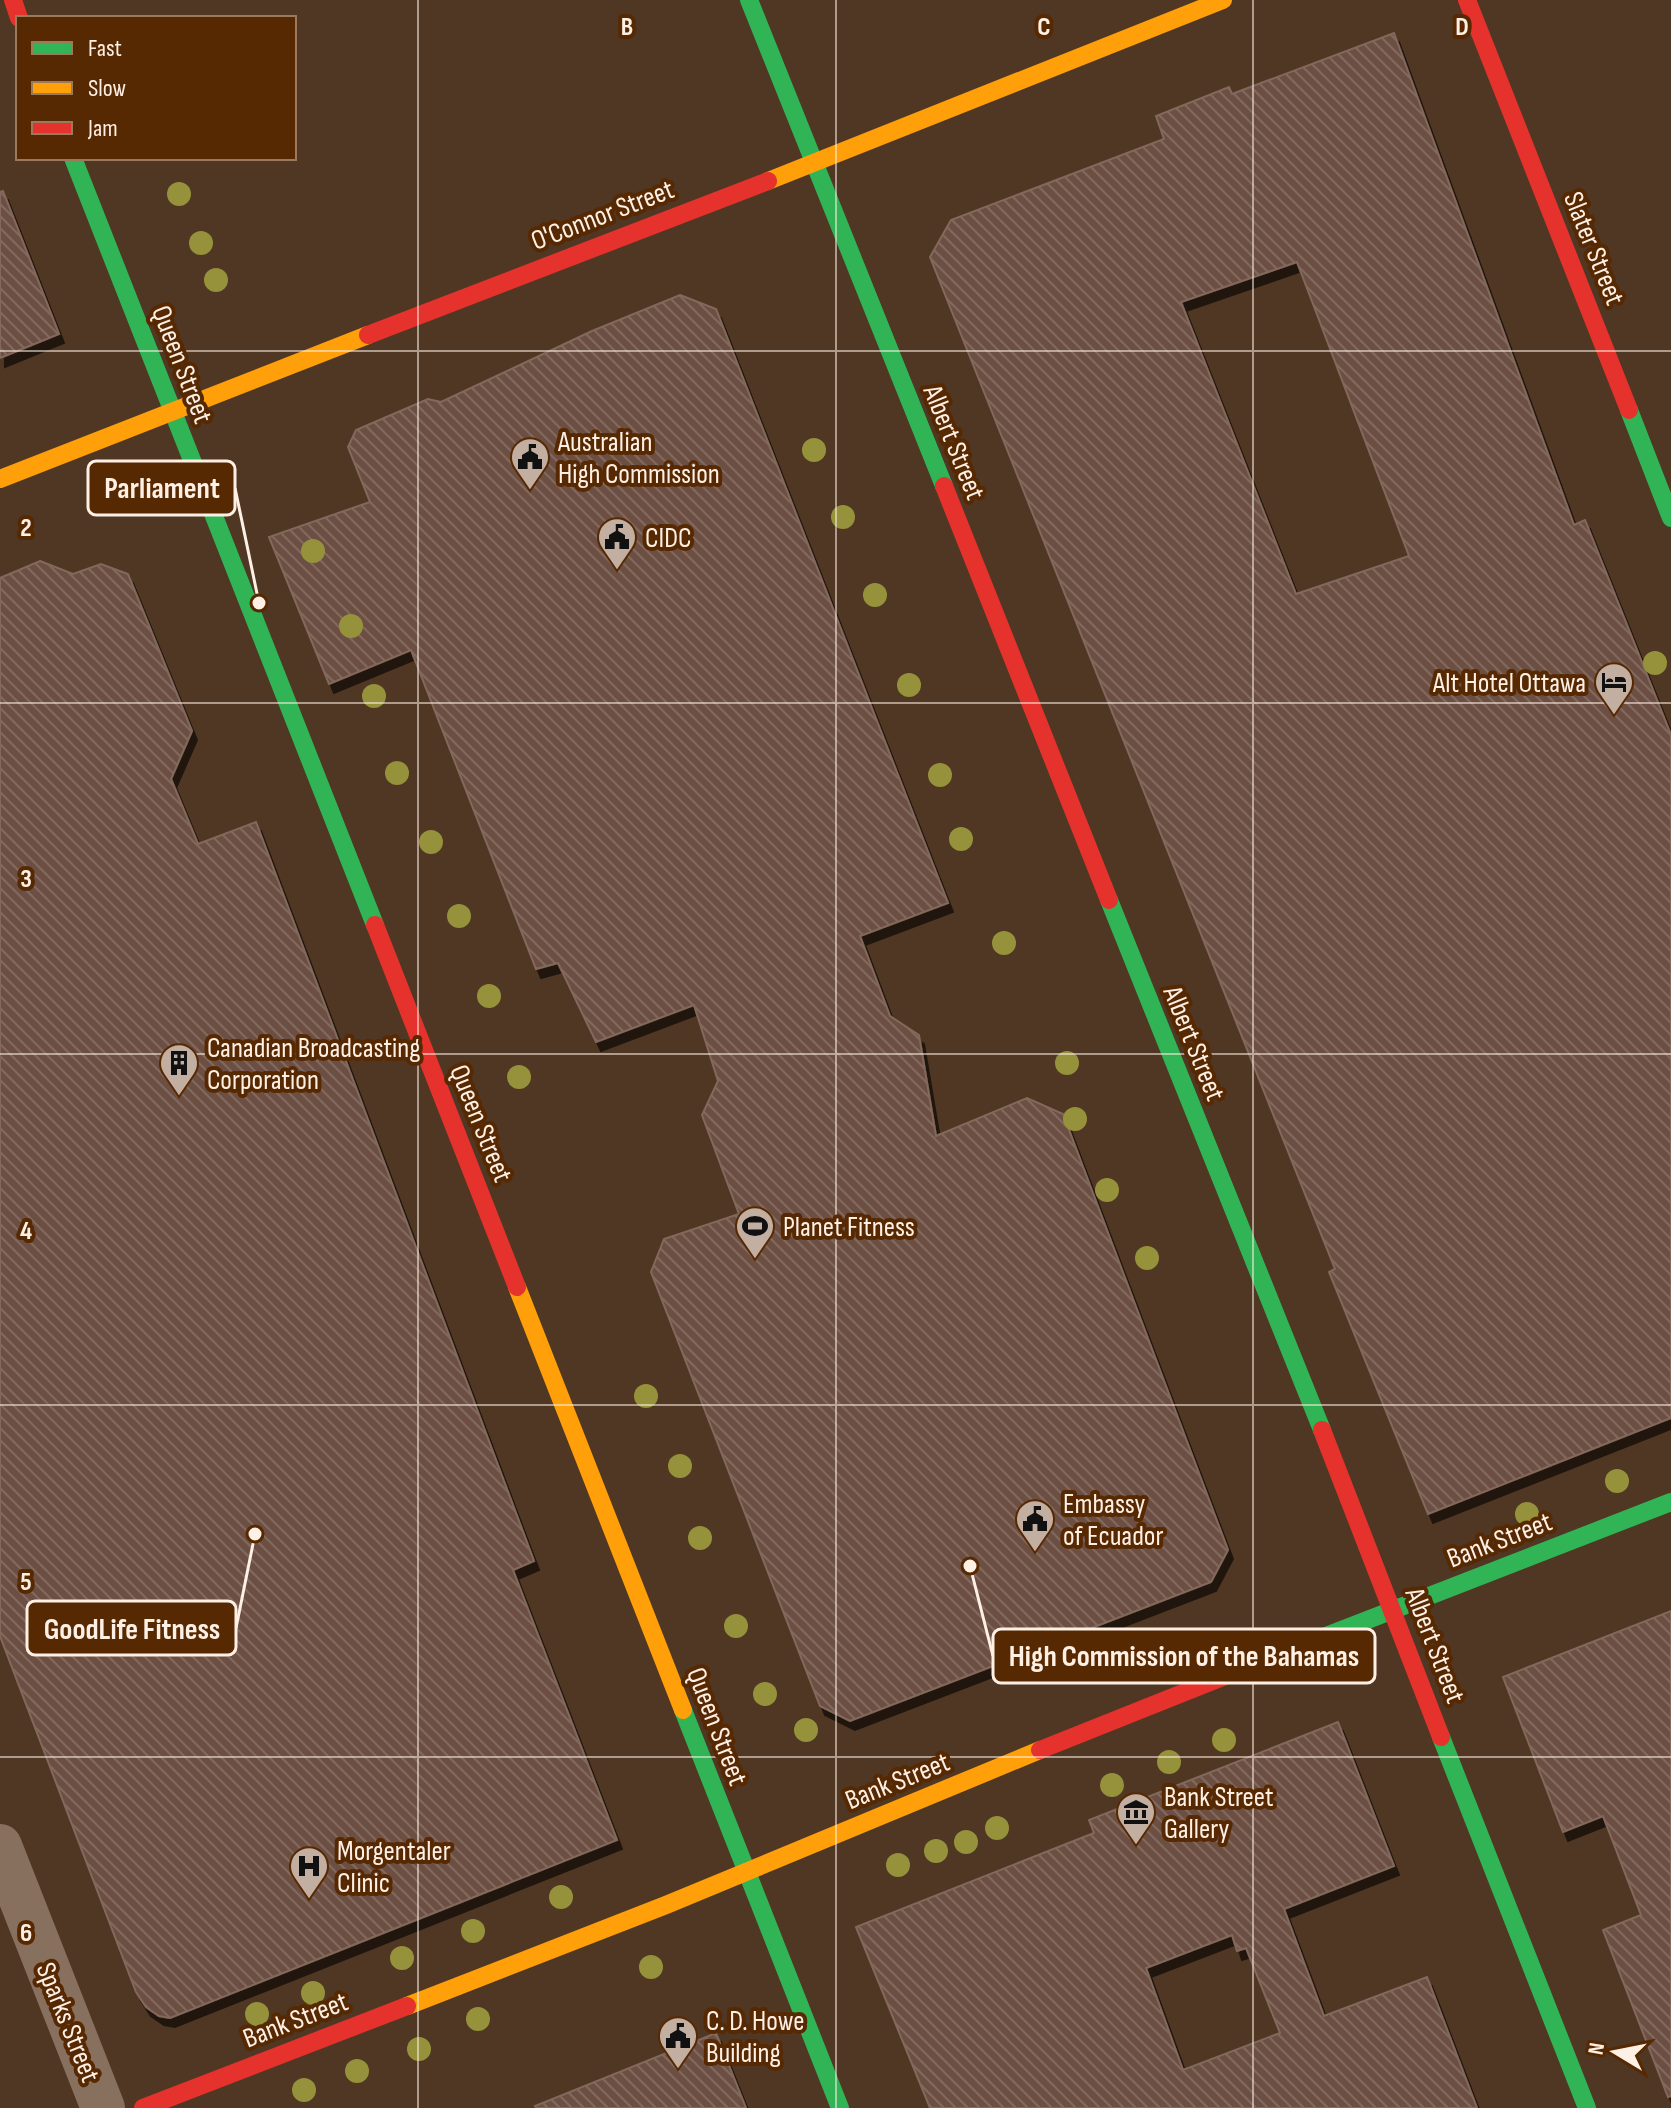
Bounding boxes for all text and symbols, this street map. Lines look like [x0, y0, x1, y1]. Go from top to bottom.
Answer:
text: B [621, 12, 633, 43]
text: C [1037, 12, 1051, 43]
text: D [1455, 12, 1469, 43]
legend [16, 16, 296, 160]
text: Fast [88, 34, 122, 63]
text: Slow [88, 74, 126, 103]
text: Jam [87, 114, 118, 143]
street label: O'Connor Street [526, 173, 679, 258]
street label: Slater Street [1556, 187, 1631, 310]
street label: Queen Street [144, 301, 219, 428]
street label: Albert Street [915, 379, 992, 505]
place label: Australian High Commission [557, 426, 720, 491]
public building icon: Australian High Commission [509, 436, 551, 491]
callout: Parliament [88, 461, 235, 515]
text: Parliament [104, 471, 220, 507]
text: 2 [20, 513, 32, 544]
public building icon: CIDC [596, 516, 638, 571]
place label: CIDC [645, 522, 692, 555]
hotel icon: Alt Hotel Ottawa [1593, 661, 1635, 716]
place label: Alt Hotel Ottawa [1432, 667, 1586, 700]
text: 3 [20, 864, 32, 895]
street label: Albert Street [1155, 980, 1232, 1106]
place label: Canadian Broadcasting Corporation [207, 1032, 420, 1097]
building icon: Canadian Broadcasting Corporation [158, 1042, 200, 1097]
street label: Queen Street [442, 1060, 519, 1187]
sports icon: Planet Fitness [734, 1205, 776, 1260]
place label: Planet Fitness [783, 1211, 915, 1244]
text: 4 [20, 1216, 32, 1247]
place label: Embassy of Ecuador [1063, 1488, 1163, 1553]
public building icon: Embassy of Ecuador [1014, 1498, 1056, 1553]
street label: Bank Street [1442, 1505, 1557, 1575]
text: 5 [20, 1567, 32, 1598]
street label: Albert Street [1397, 1582, 1472, 1708]
callout: GoodLife Fitness [27, 1601, 236, 1655]
text: GoodLife Fitness [44, 1612, 220, 1648]
callout: High Commission of the Bahamas [993, 1629, 1375, 1683]
text: High Commission of the Bahamas [1009, 1639, 1359, 1675]
street label: Queen Street [679, 1663, 754, 1790]
street label: Bank Street [841, 1746, 955, 1817]
place label: Bank Street Gallery [1164, 1781, 1274, 1846]
museum icon: Bank Street Gallery [1115, 1791, 1157, 1846]
place label: Morgentaler Clinic [337, 1835, 451, 1900]
hospital icon: Morgentaler Clinic [288, 1845, 330, 1900]
text: 6 [20, 1918, 32, 1949]
street label: Sparks Street [29, 1958, 107, 2087]
street label: Bank Street [238, 1985, 353, 2055]
place label: C. D. Howe Building [706, 2005, 805, 2070]
north arrow [1575, 2012, 1655, 2092]
public building icon: C. D. Howe Building [657, 2015, 699, 2070]
text: N [1582, 2041, 1611, 2057]

